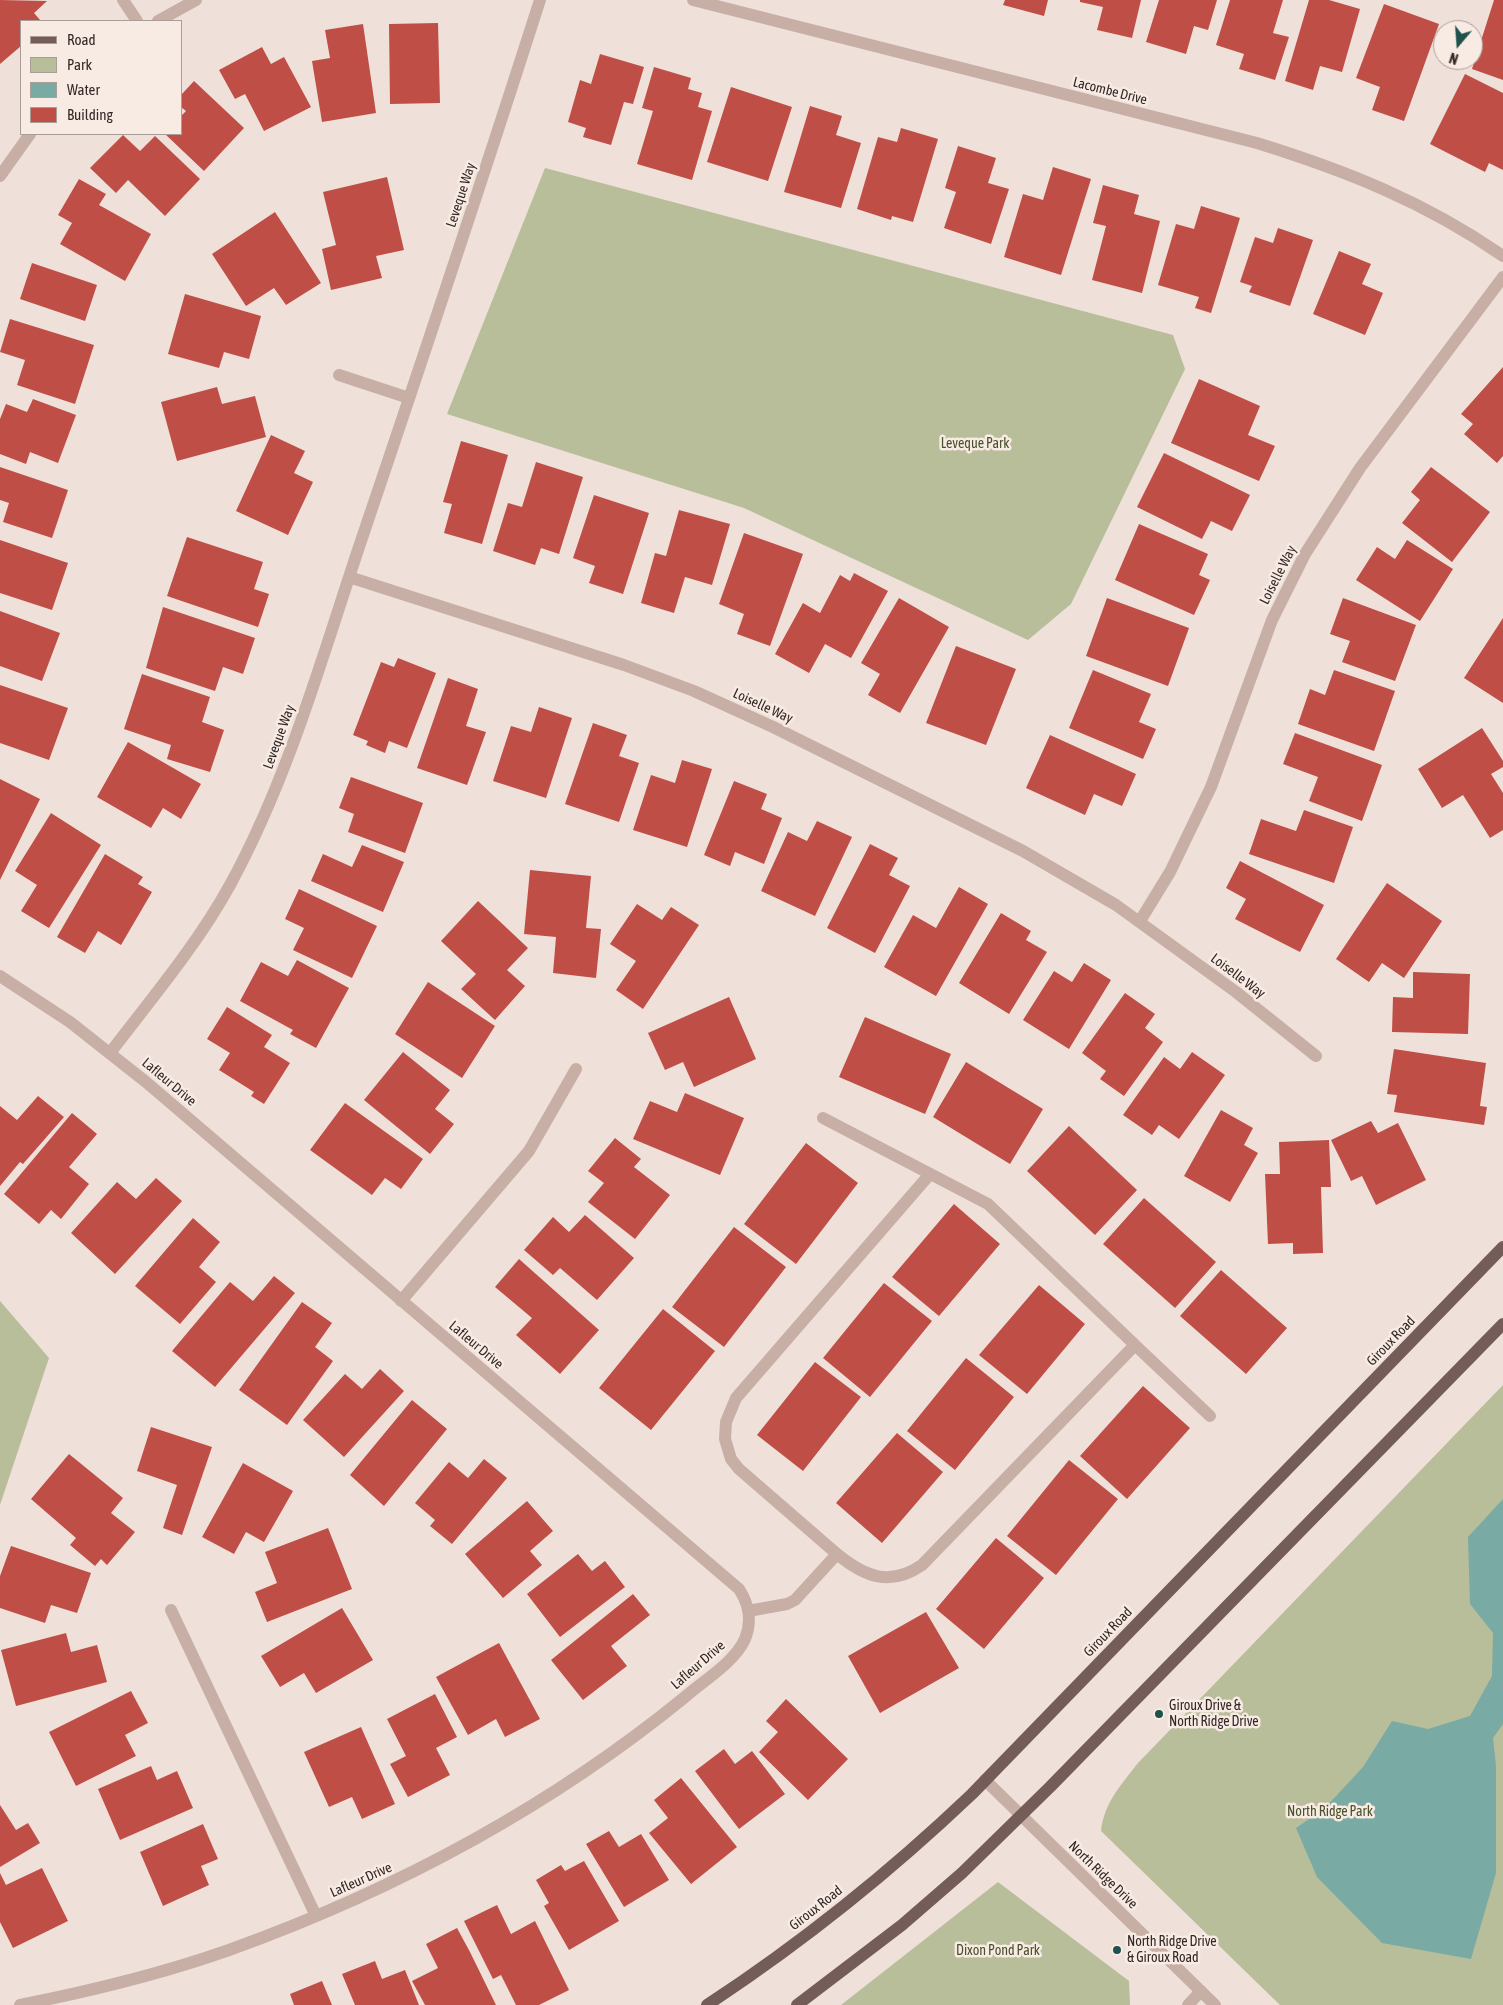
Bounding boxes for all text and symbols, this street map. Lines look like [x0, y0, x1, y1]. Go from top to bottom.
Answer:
legend [20, 20, 182, 135]
north arrow [1433, 20, 1483, 70]
text: Road [67, 31, 96, 48]
text: N [1447, 49, 1460, 67]
text: Park [67, 56, 92, 73]
street label: Lacombe Drive [1071, 74, 1149, 108]
text: Water [67, 81, 100, 98]
text: Building [67, 106, 113, 123]
street label: Leveque Way [443, 160, 479, 230]
park label: Leveque Park [941, 436, 1009, 452]
street label: Loiselle Way [1256, 543, 1300, 607]
street label: Loiselle Way [730, 685, 796, 727]
street label: Leveque Way [260, 703, 298, 771]
street label: Loiselle Way [1207, 950, 1269, 1002]
street label: Lafleur Drive [138, 1054, 200, 1110]
street label: Giroux Road [1363, 1313, 1419, 1369]
street label: Lafleur Drive [445, 1317, 507, 1373]
street label: Giroux Road [1080, 1604, 1136, 1660]
street label: Lafleur Drive [668, 1637, 728, 1693]
place label: Giroux Drive & North Ridge Drive [1169, 1698, 1259, 1730]
marker: Giroux Drive & North Ridge Drive [1153, 1708, 1165, 1720]
park label: North Ridge Park [1287, 1804, 1373, 1820]
street label: North Ridge Drive [1065, 1838, 1141, 1912]
street label: Lafleur Drive [328, 1859, 394, 1901]
street label: Giroux Road [786, 1882, 846, 1934]
place label: North Ridge Drive & Giroux Road [1127, 1934, 1217, 1966]
park label: Dixon Pond Park [956, 1943, 1040, 1959]
marker: North Ridge Drive & Giroux Road [1111, 1944, 1123, 1956]

